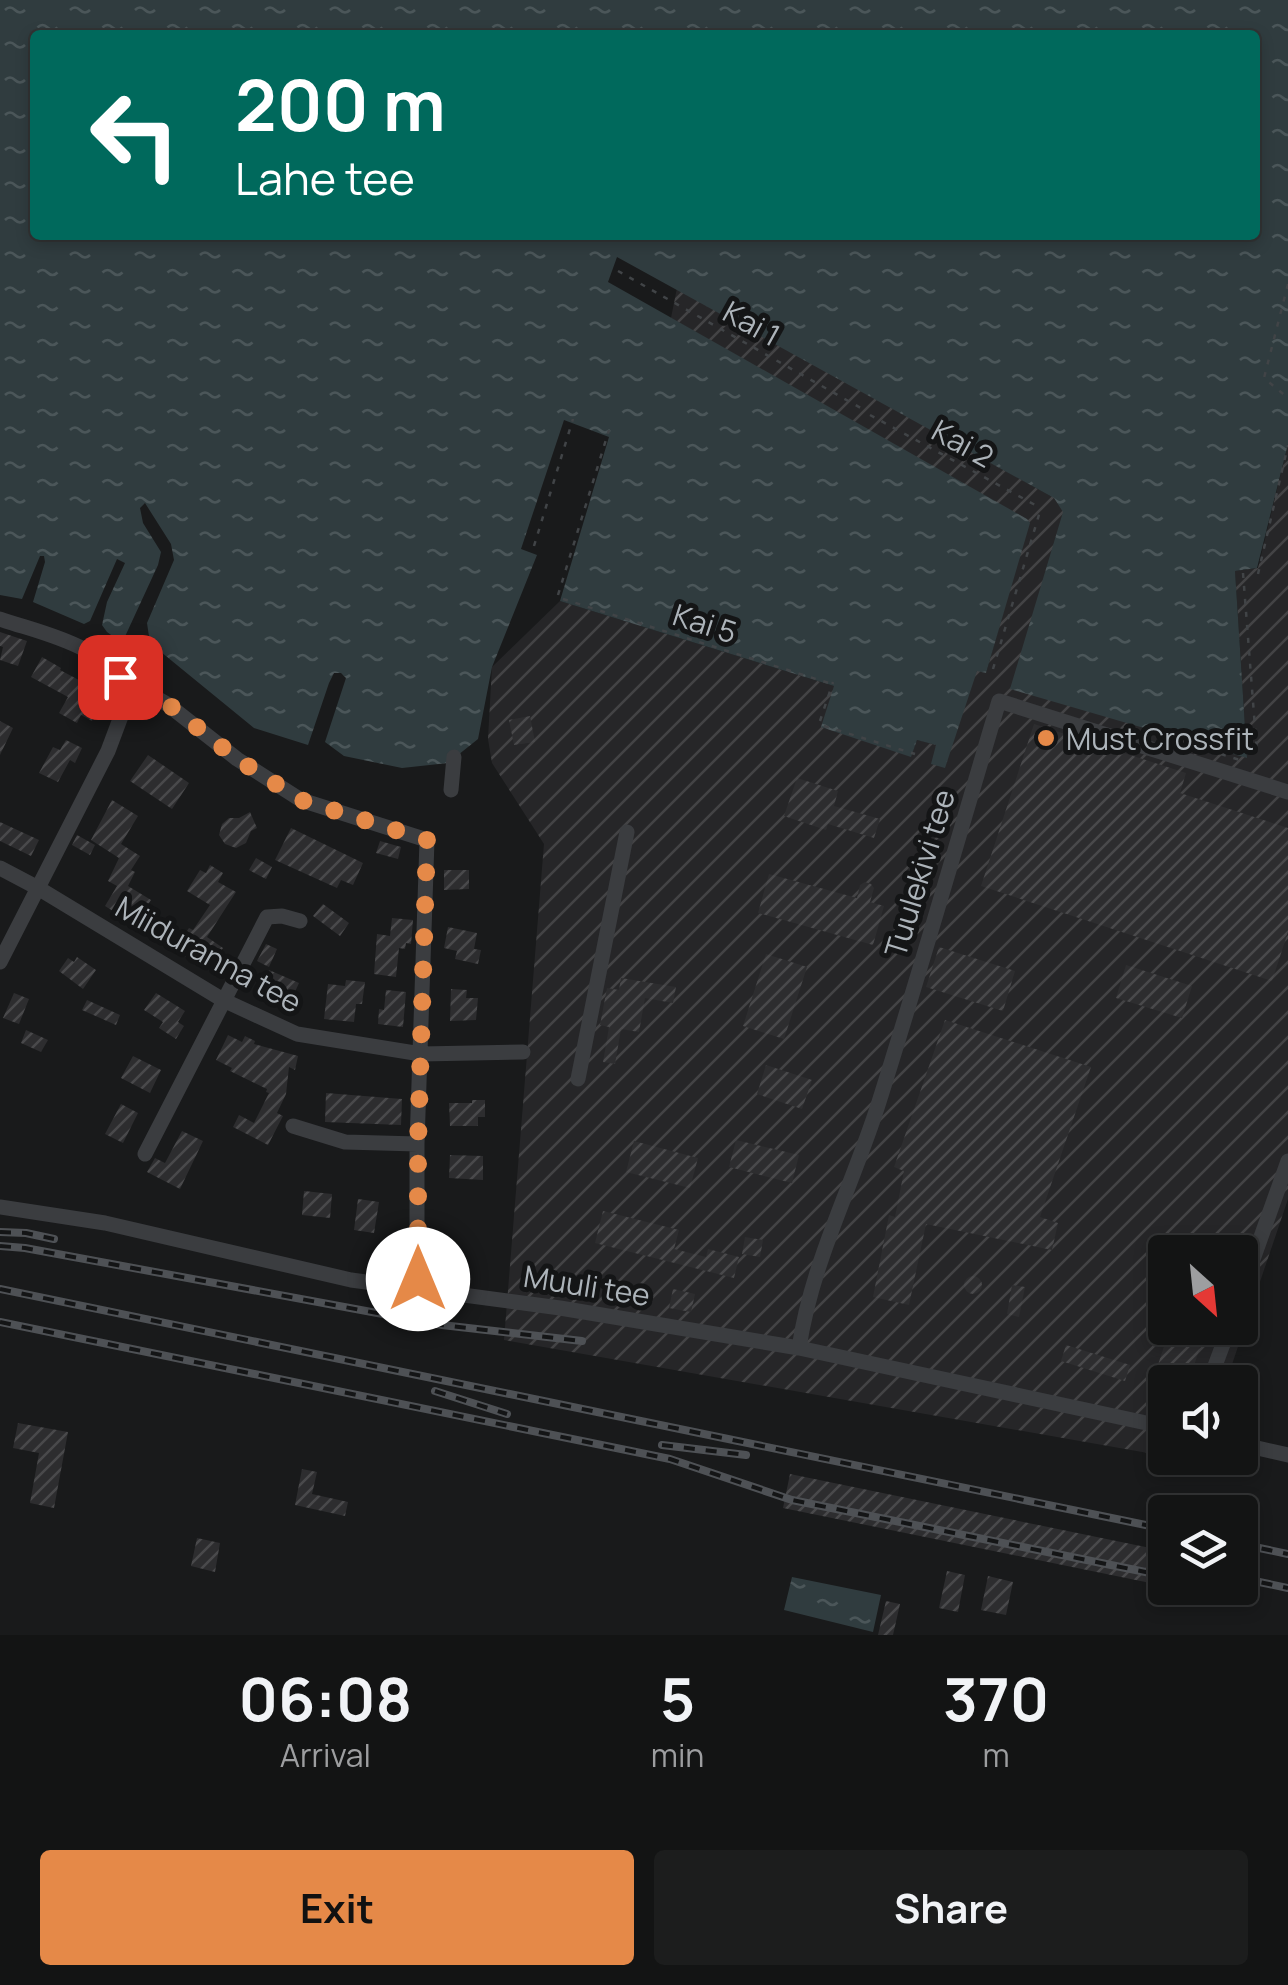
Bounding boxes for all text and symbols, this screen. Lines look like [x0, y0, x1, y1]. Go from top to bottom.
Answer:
text: 200 m [235, 56, 446, 152]
icon: left [70, 70, 200, 200]
text: Lahe tee [235, 147, 415, 209]
street label: Kai 1 [716, 291, 788, 355]
street label: Kai 2 [925, 409, 1001, 477]
street label: Kai 5 [668, 593, 742, 653]
pin [78, 635, 163, 720]
icon: arrive [93, 650, 148, 705]
place label: Must Crossfit [1066, 718, 1254, 759]
marker: Must Crossfit [1035, 727, 1057, 749]
street label: Tuulekivi tee [874, 784, 964, 962]
street label: Miiduranna tee [109, 886, 309, 1022]
position arrow [366, 1227, 470, 1331]
north arrow [1148, 1235, 1258, 1345]
map controls [1148, 1235, 1258, 1605]
street label: Muuli tee [521, 1255, 653, 1315]
button: sound [1148, 1365, 1258, 1475]
button: layers [1148, 1495, 1258, 1605]
text: 06:08 [239, 1657, 412, 1739]
text: 5 [660, 1657, 695, 1739]
text: 370 [943, 1657, 1049, 1739]
text: Arrival [280, 1733, 371, 1777]
text: min [651, 1733, 704, 1777]
text: m [983, 1733, 1010, 1777]
button: Exit [40, 1850, 634, 1965]
button: Share [654, 1850, 1248, 1965]

